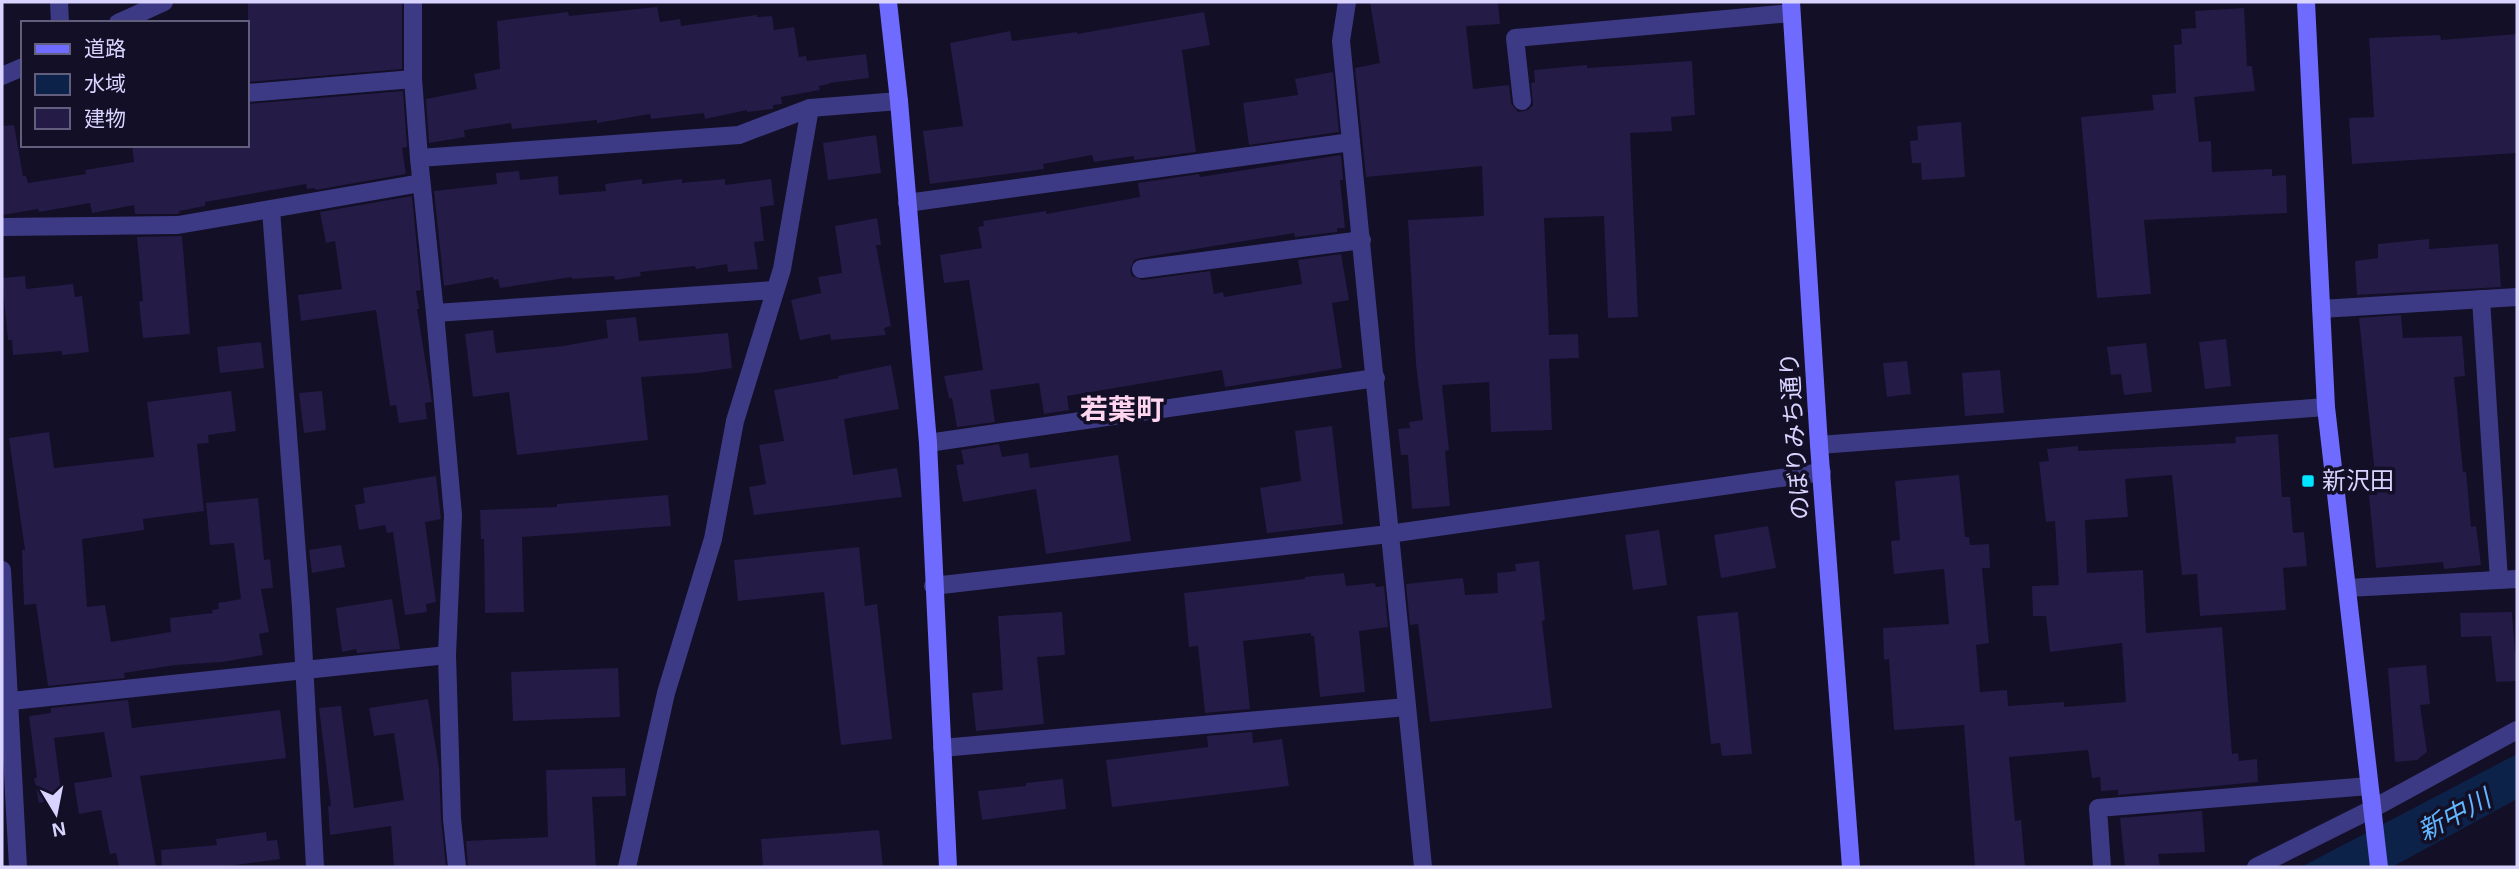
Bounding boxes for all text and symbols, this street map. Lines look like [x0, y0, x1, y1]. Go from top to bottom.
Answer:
legend [21, 21, 248, 147]
text: 道路 [84, 37, 126, 60]
text: 水域 [84, 72, 126, 95]
text: 建物 [84, 107, 126, 130]
street label: のぼりみち通り [1775, 351, 1814, 521]
district label: 若葉町 [1080, 394, 1164, 425]
place label: 新沢田 [2322, 467, 2394, 494]
marker: 新沢田 [2300, 473, 2316, 489]
north arrow [21, 778, 91, 848]
water label: 新中川 [2413, 782, 2498, 847]
text: N [50, 818, 67, 841]

